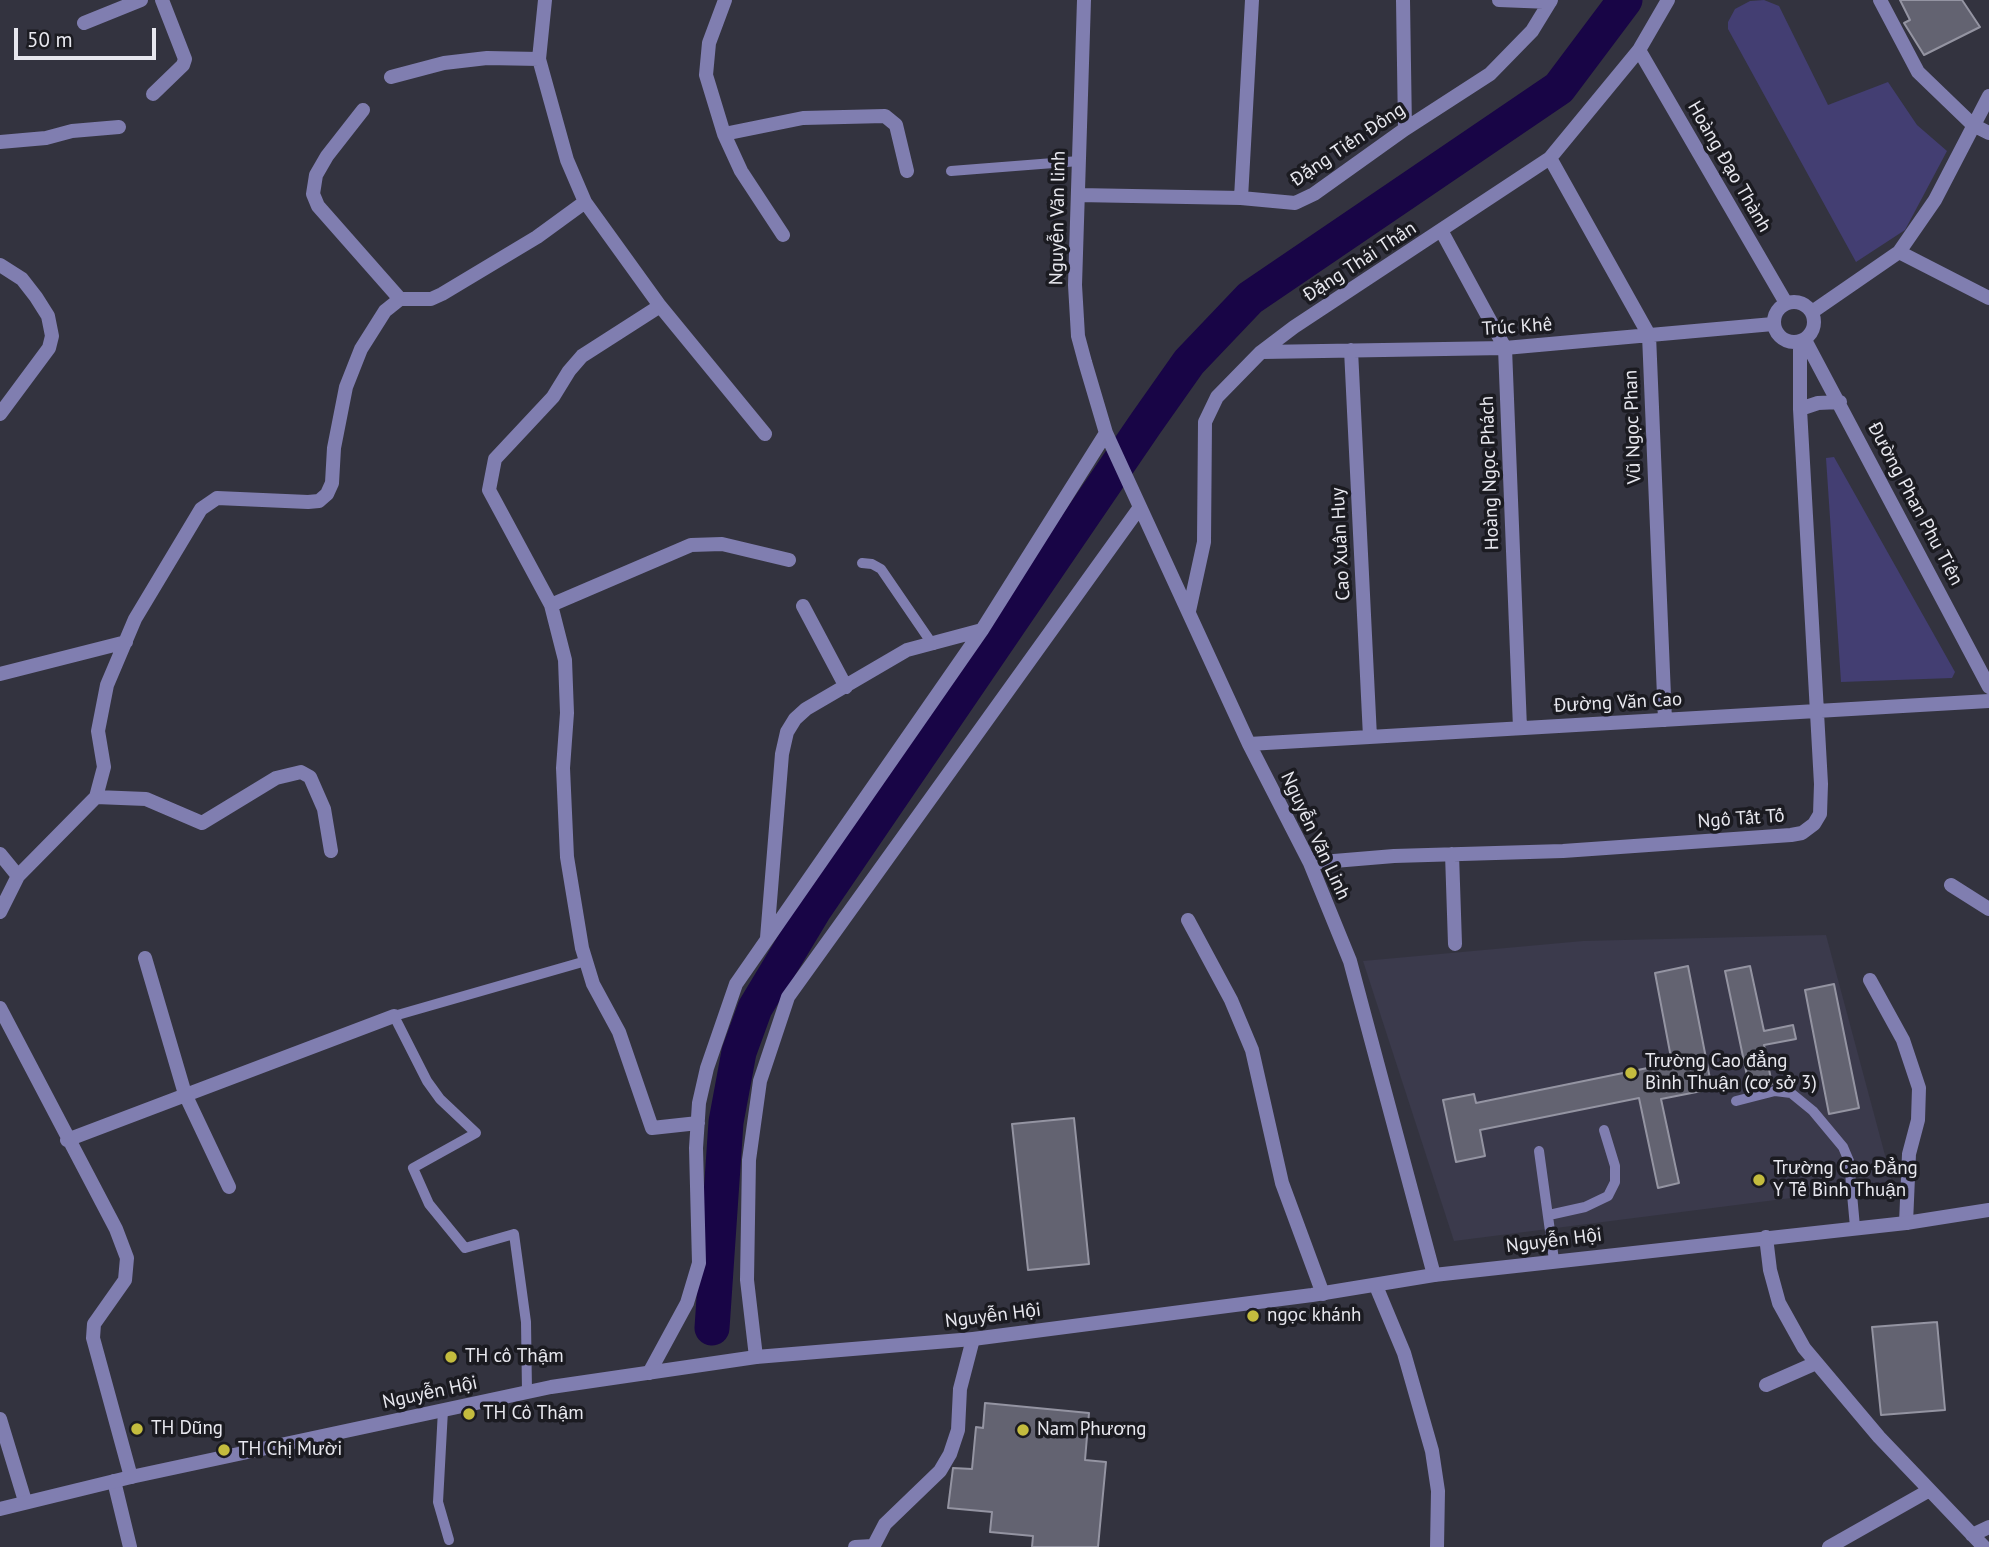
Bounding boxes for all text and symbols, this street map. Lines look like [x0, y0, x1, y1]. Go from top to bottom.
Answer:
scale bar [18, 14, 159, 58]
text: 50 m [27, 26, 73, 53]
street label: Hoàng Đạo Thành [1682, 97, 1776, 237]
street label: Đặng Tiến Đông [1287, 98, 1409, 192]
street label: Nguyễn Văn linh [1045, 151, 1071, 285]
street label: Đặng Thái Thân [1299, 217, 1421, 307]
street label: Trúc Khê [1481, 313, 1553, 341]
street label: Vũ Ngọc Phan [1620, 369, 1646, 485]
street label: Hoàng Ngọc Phách [1476, 395, 1504, 551]
street label: Đường Phan Phu Tiên [1862, 419, 1968, 589]
street label: Cao Xuân Huy [1327, 487, 1355, 601]
street label: Đường Văn Cao [1553, 688, 1683, 718]
street label: Nguyễn Văn Linh [1275, 768, 1355, 904]
street label: Ngô Tất Tố [1697, 805, 1785, 833]
place label: Trường Cao đẳng Bình Thuận (cơ sở 3) [1645, 1051, 1817, 1095]
marker: Trường Cao đẳng Bình Thuận (cơ sở 3) [1623, 1065, 1639, 1081]
place label: Trường Cao Đẳng Y Tế Bình Thuận [1773, 1158, 1918, 1202]
marker: Trường Cao Đẳng Y Tế Bình Thuận [1751, 1172, 1767, 1188]
street label: Nguyễn Hội [1505, 1224, 1603, 1258]
street label: Nguyễn Hội [944, 1299, 1042, 1333]
place label: ngọc khánh [1267, 1305, 1362, 1327]
marker: ngọc khánh [1245, 1308, 1261, 1324]
place label: TH cô Thậm [465, 1346, 564, 1368]
marker: TH cô Thậm [443, 1349, 459, 1365]
street label: Nguyễn Hội [380, 1372, 480, 1414]
place label: TH Cô Thậm [483, 1403, 584, 1425]
marker: TH Cô Thậm [461, 1406, 477, 1422]
place label: TH Dũng [151, 1418, 223, 1440]
place label: Nam Phương [1037, 1419, 1147, 1441]
marker: TH Dũng [129, 1421, 145, 1437]
marker: Nam Phương [1015, 1422, 1031, 1438]
place label: TH Chị Mười [238, 1439, 342, 1461]
marker: TH Chị Mười [216, 1442, 232, 1458]

